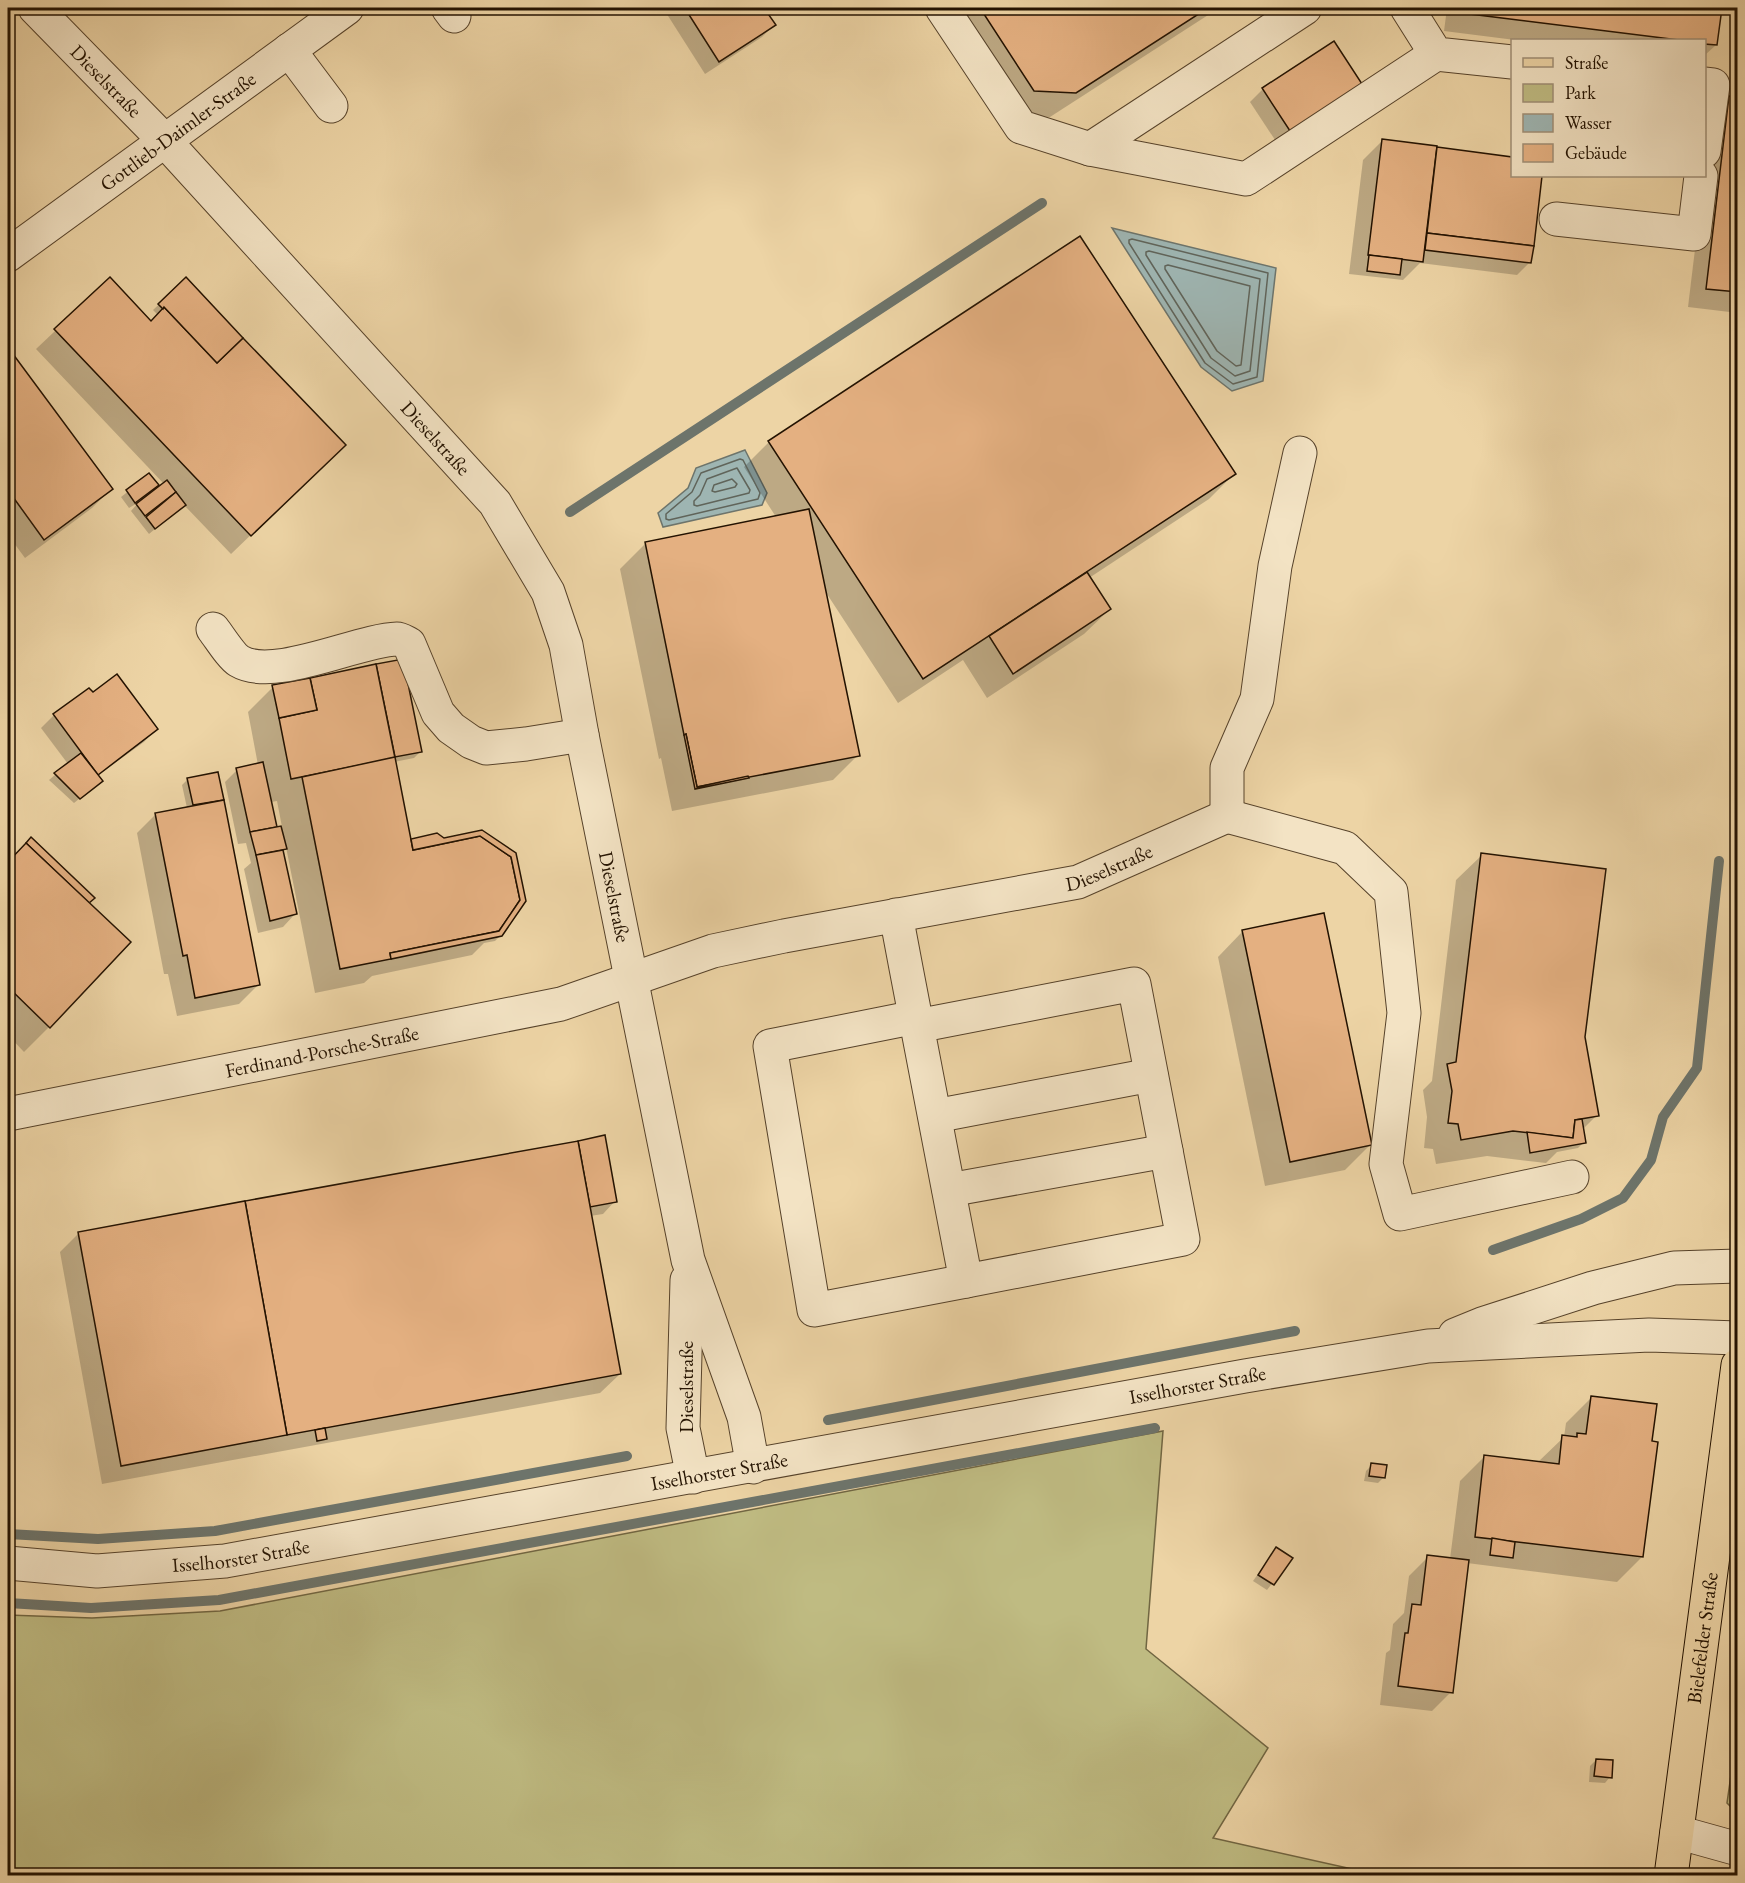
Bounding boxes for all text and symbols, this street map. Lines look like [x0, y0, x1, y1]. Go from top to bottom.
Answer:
street label: Dieselstraße [65, 39, 148, 123]
legend [1511, 39, 1706, 177]
text: Straße [1565, 51, 1608, 74]
street label: Gottlieb-Daimler-Straße [95, 66, 261, 197]
text: Park [1565, 81, 1596, 104]
text: Wasser [1565, 111, 1612, 134]
text: Gebäude [1565, 141, 1627, 164]
street label: Dieselstraße [395, 395, 477, 481]
street label: Dieselstraße [1063, 838, 1156, 897]
street label: Dieselstraße [593, 849, 637, 945]
street label: Ferdinand-Porsche-Straße [223, 1020, 421, 1084]
street label: Dieselstraße [673, 1341, 699, 1433]
street label: Isselhorster Straße [1127, 1360, 1268, 1410]
street label: Isselhorster Straße [649, 1446, 790, 1497]
street label: Isselhorster Straße [171, 1533, 312, 1578]
street label: Bielefelder Straße [1681, 1571, 1724, 1705]

